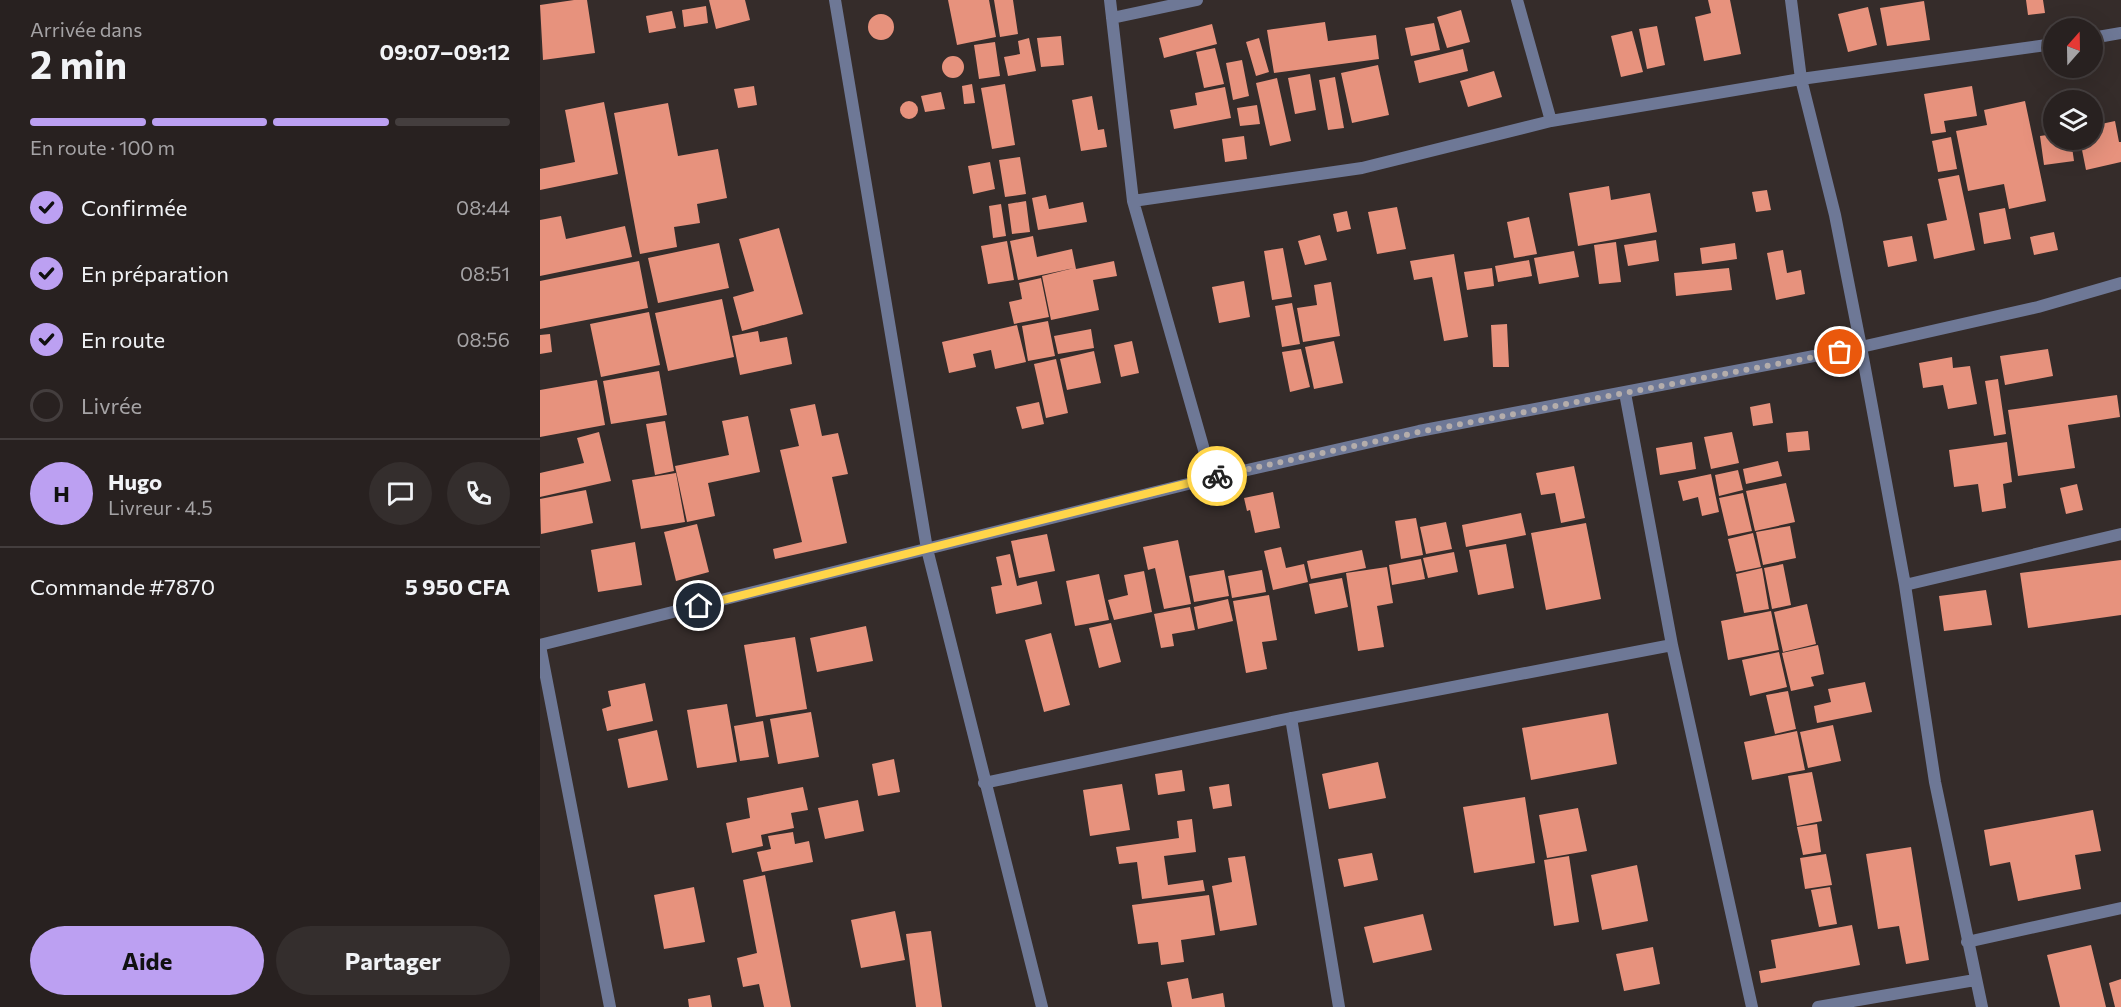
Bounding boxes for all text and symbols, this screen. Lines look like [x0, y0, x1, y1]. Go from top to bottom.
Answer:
text: Arrivée dans [30, 17, 142, 41]
north arrow [2043, 18, 2103, 78]
map controls [2043, 18, 2103, 150]
text: 09:07–09:12 [380, 38, 510, 65]
text: 2 min [30, 39, 127, 87]
button: layers [2043, 90, 2103, 150]
text: En route · 100 m [30, 135, 175, 159]
icon: check [30, 191, 63, 224]
text: Confirmée [81, 194, 187, 221]
text: 08:44 [456, 195, 510, 219]
icon: check [30, 257, 63, 290]
text: En préparation [81, 260, 229, 287]
text: 08:51 [460, 261, 510, 285]
icon: check [30, 323, 63, 356]
text: En route [81, 326, 165, 353]
pin [1814, 326, 1865, 377]
text: 08:56 [456, 327, 510, 351]
icon: bag [1823, 335, 1856, 368]
text: Livrée [81, 392, 142, 419]
courier [1187, 446, 1247, 506]
icon: bike [1201, 460, 1234, 493]
button: chat [369, 462, 432, 525]
button: phone [447, 462, 510, 525]
text: Hugo [108, 468, 162, 495]
text: H [53, 480, 70, 507]
text: Livreur · 4.5 [108, 495, 213, 519]
text: Commande #7870 [30, 573, 215, 600]
text: 5 950 CFA [405, 573, 510, 600]
pin [673, 580, 724, 631]
icon: home [682, 589, 715, 622]
button: Aide [30, 926, 264, 995]
button: Partager [276, 926, 510, 995]

